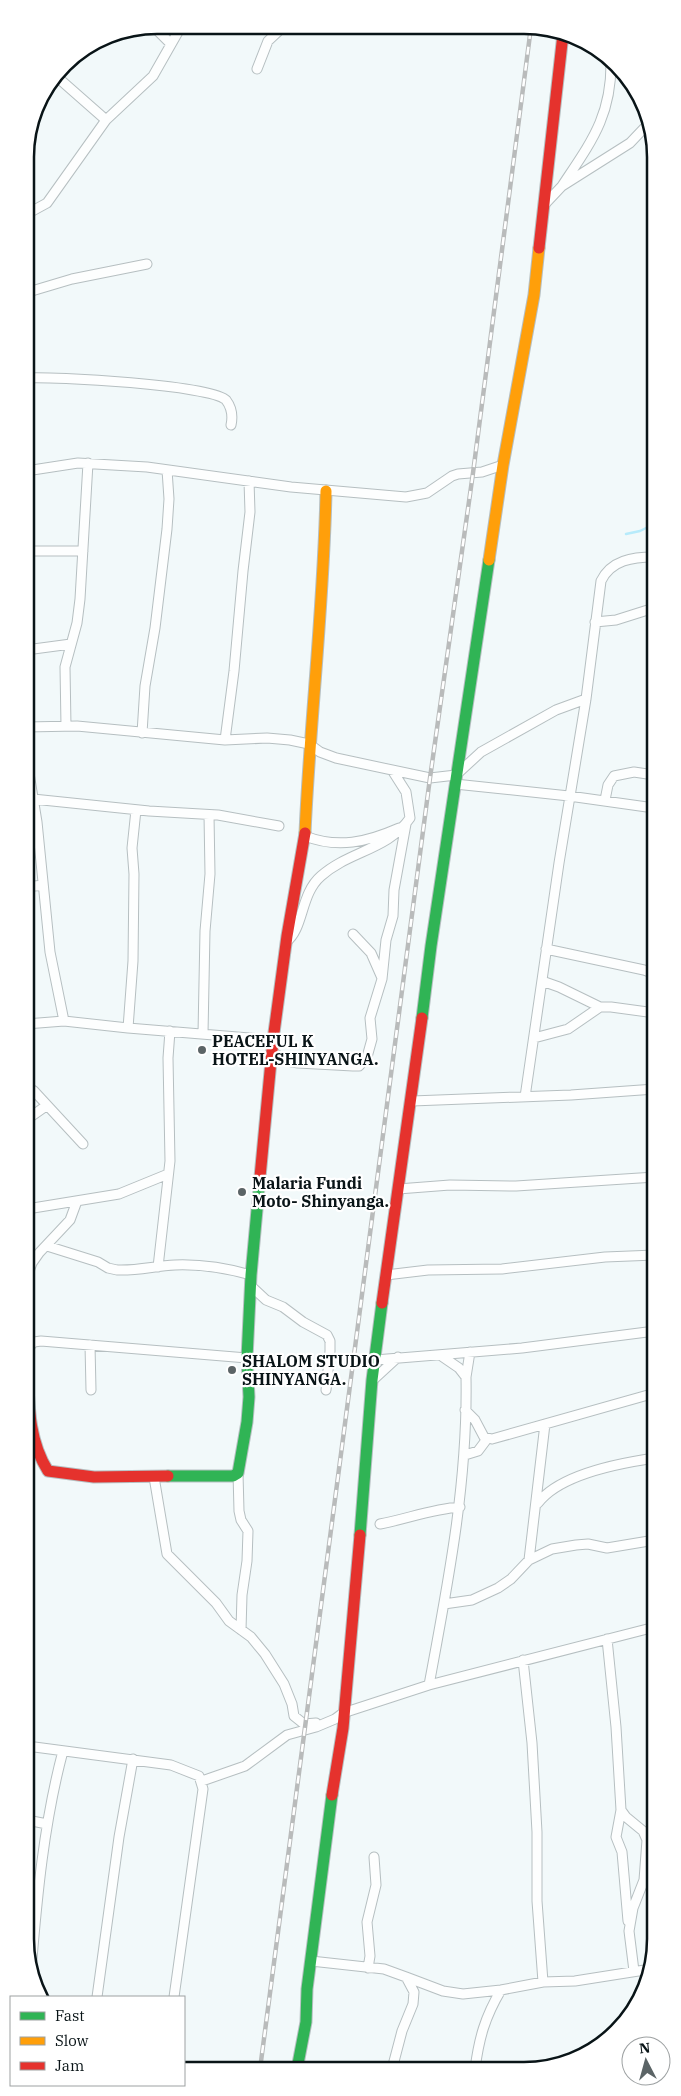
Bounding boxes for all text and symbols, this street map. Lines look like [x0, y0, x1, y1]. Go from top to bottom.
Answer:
place label: PEACEFUL K HOTEL-SHINYANGA. [212, 1031, 378, 1069]
marker: PEACEFUL K HOTEL-SHINYANGA. [196, 1044, 208, 1056]
place label: Malaria Fundi Moto- Shinyanga. [252, 1173, 389, 1211]
marker: Malaria Fundi Moto- Shinyanga. [236, 1186, 248, 1198]
place label: SHALOM STUDIO SHINYANGA. [242, 1351, 380, 1389]
marker: SHALOM STUDIO SHINYANGA. [226, 1364, 238, 1376]
legend [10, 1996, 185, 2086]
text: Fast [55, 2006, 85, 2025]
text: Slow [55, 2031, 89, 2050]
north arrow [621, 2036, 671, 2086]
text: N [638, 2039, 651, 2058]
text: Jam [55, 2056, 84, 2075]

